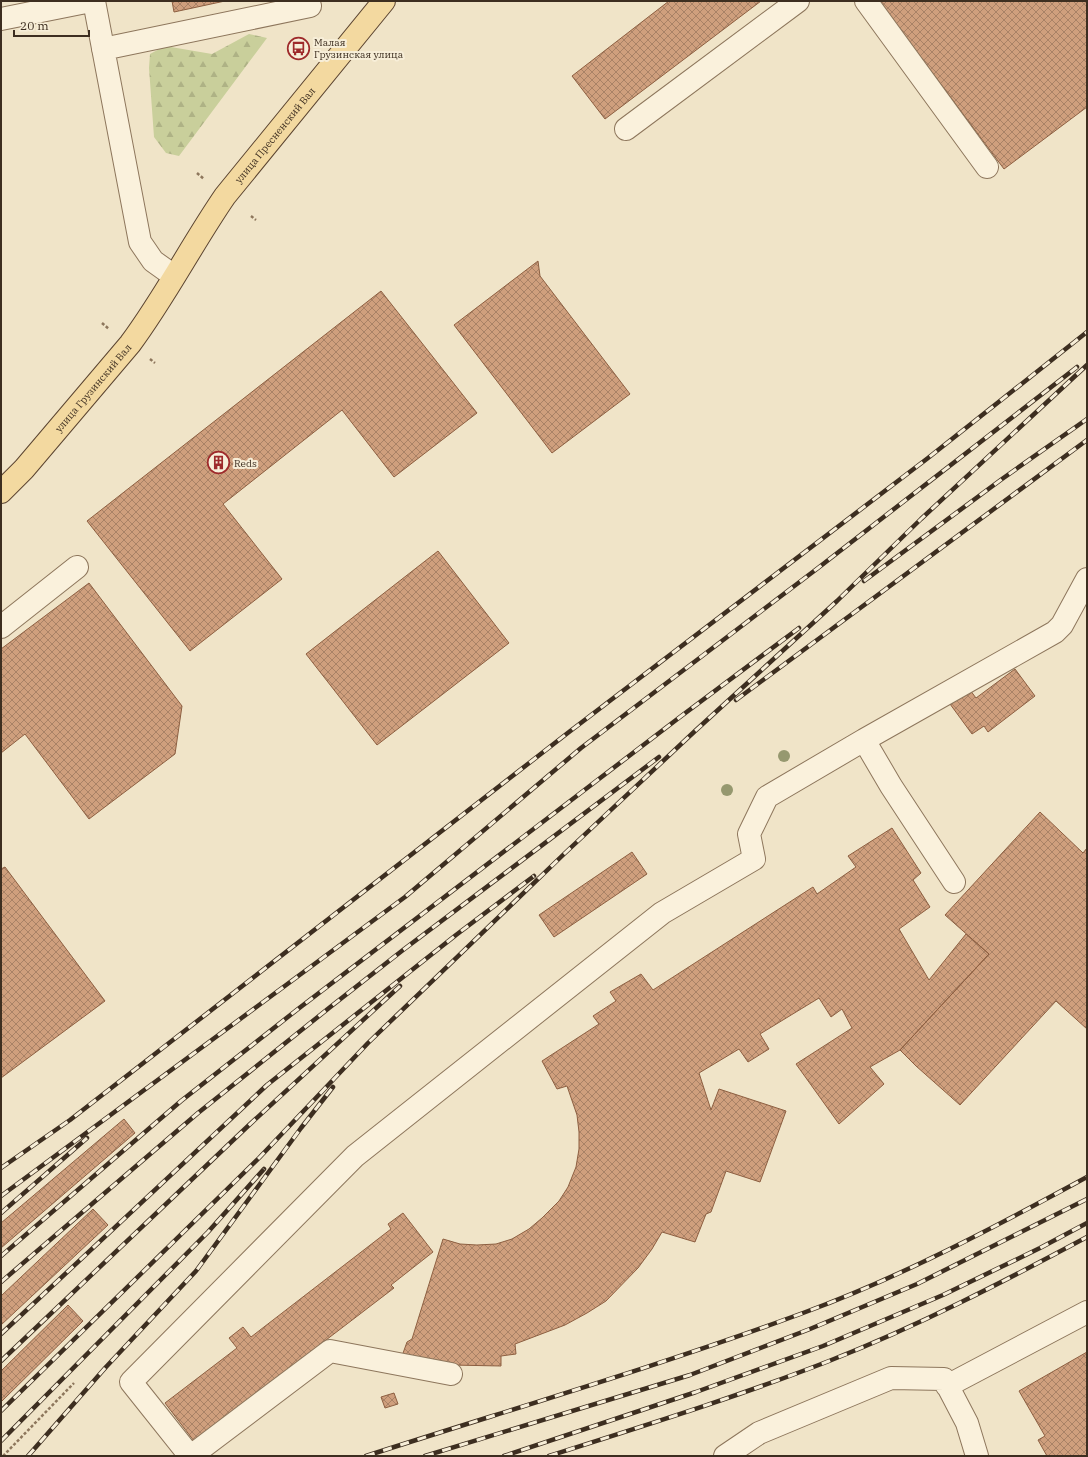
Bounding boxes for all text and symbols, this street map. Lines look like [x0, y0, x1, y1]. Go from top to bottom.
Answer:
scale bar [14, 12, 89, 38]
text: 20 m [20, 18, 49, 33]
bus stop icon: Малая Грузинская улица [285, 35, 311, 61]
place label: Малая Грузинская улица [314, 36, 404, 61]
street label: улица Пресненский Вал [232, 84, 318, 186]
street label: улица Грузинский Вал [52, 341, 134, 435]
building icon: Reds [205, 450, 231, 476]
place label: Reds [234, 457, 257, 470]

